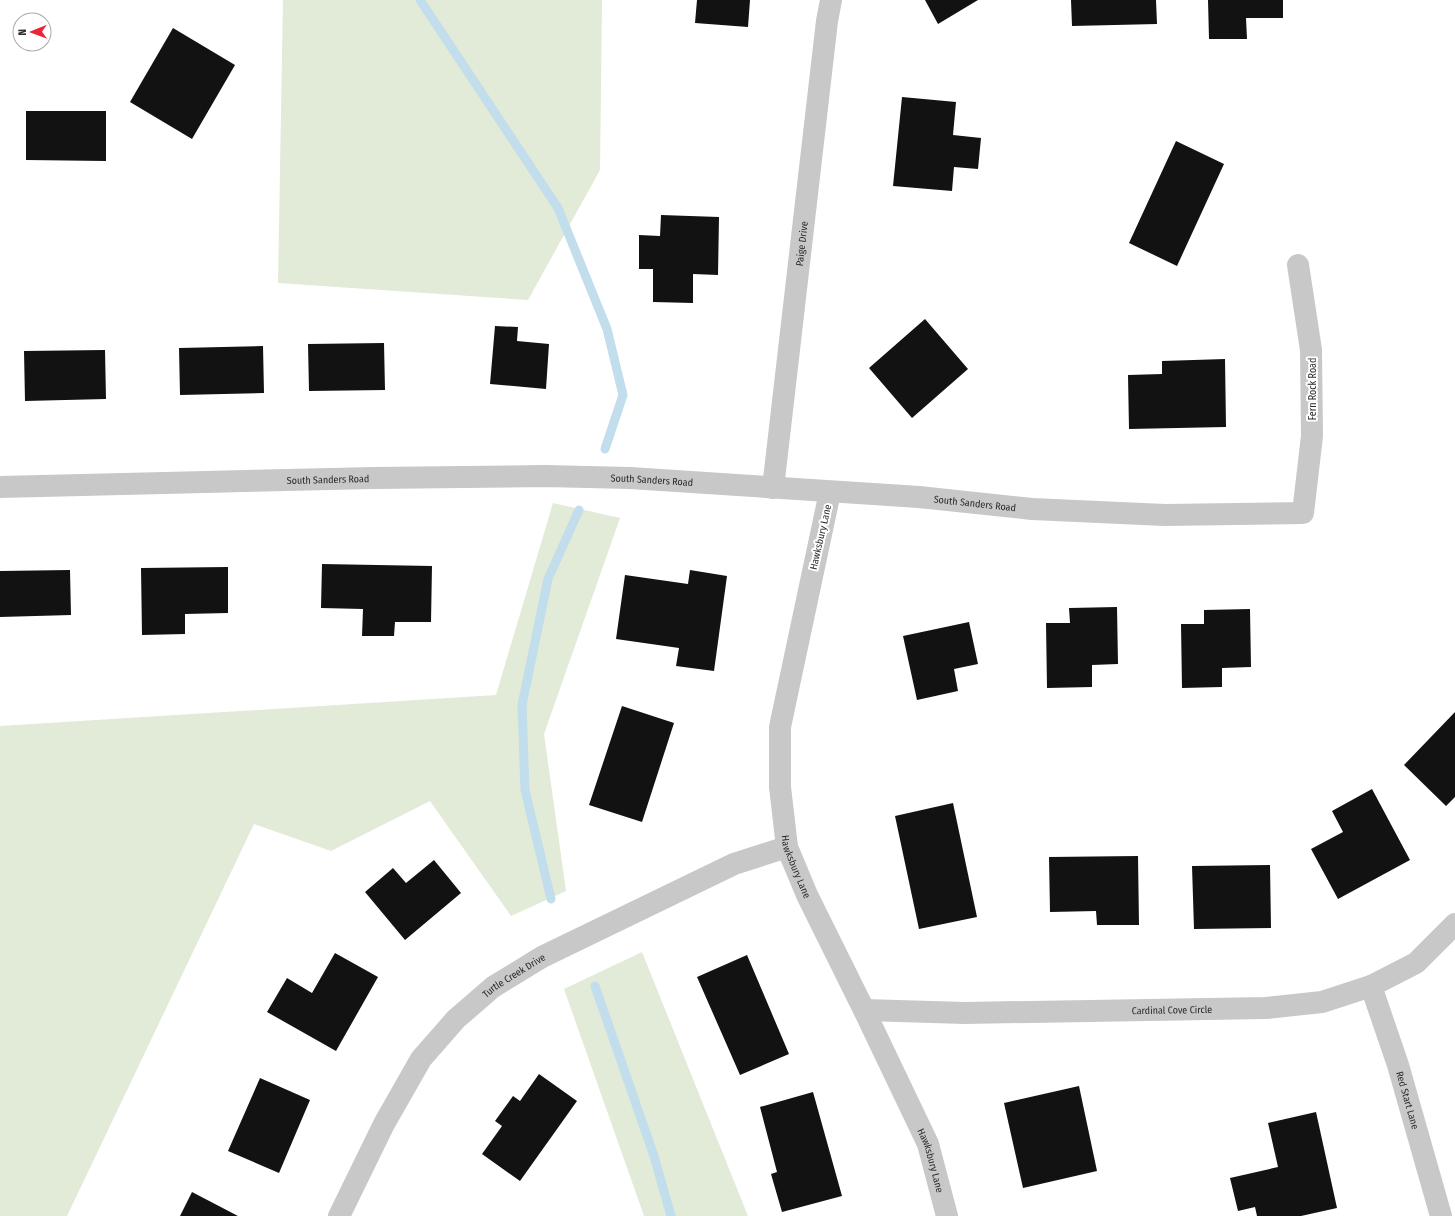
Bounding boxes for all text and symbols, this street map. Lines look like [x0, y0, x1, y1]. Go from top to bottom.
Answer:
north arrow [12, 12, 52, 52]
text: N [16, 29, 29, 36]
street label: Paige Drive [794, 221, 811, 267]
street label: Fern Rock Road [1307, 358, 1319, 420]
street label: South Sanders Road [286, 473, 369, 487]
street label: South Sanders Road [610, 473, 693, 489]
street label: South Sanders Road [933, 494, 1017, 514]
street label: Hawksbury Lane [808, 503, 834, 571]
street label: Hawksbury Lane [779, 834, 813, 901]
street label: Turtle Creek Drive [480, 951, 548, 1000]
street label: Cardinal Cove Circle [1132, 1004, 1212, 1017]
street label: Red Start Lane [1393, 1070, 1421, 1131]
street label: Hawksbury Lane [914, 1127, 946, 1194]

